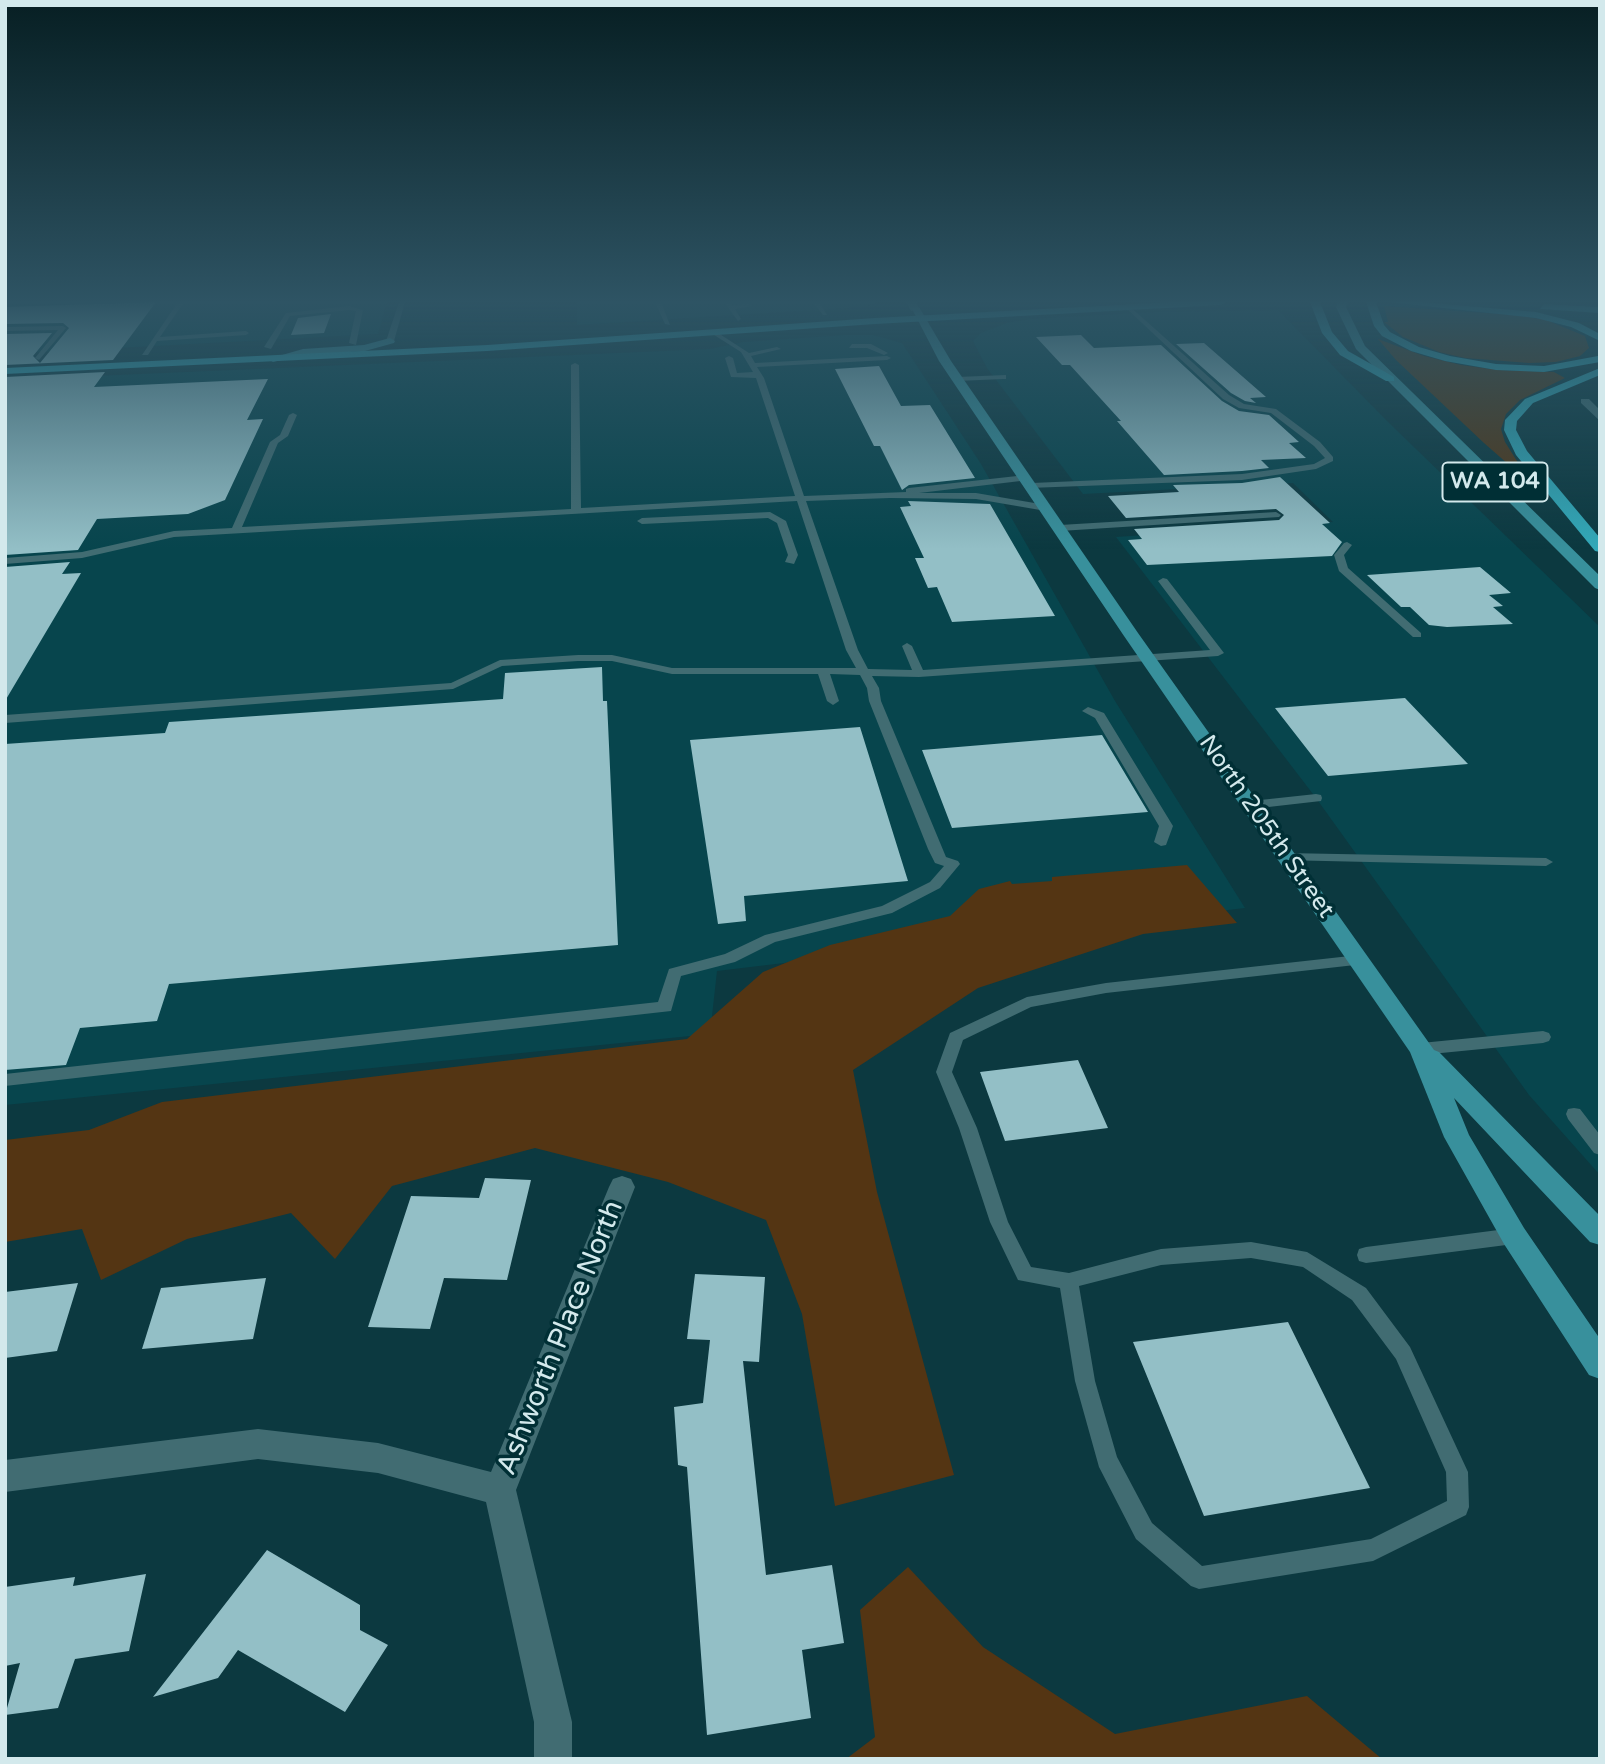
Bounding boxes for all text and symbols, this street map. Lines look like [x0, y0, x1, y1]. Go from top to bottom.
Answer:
road number: WA 104 [1442, 462, 1548, 502]
street label: North 205th Street [1192, 730, 1340, 924]
street label: Ashworth Place North [491, 1196, 631, 1480]

